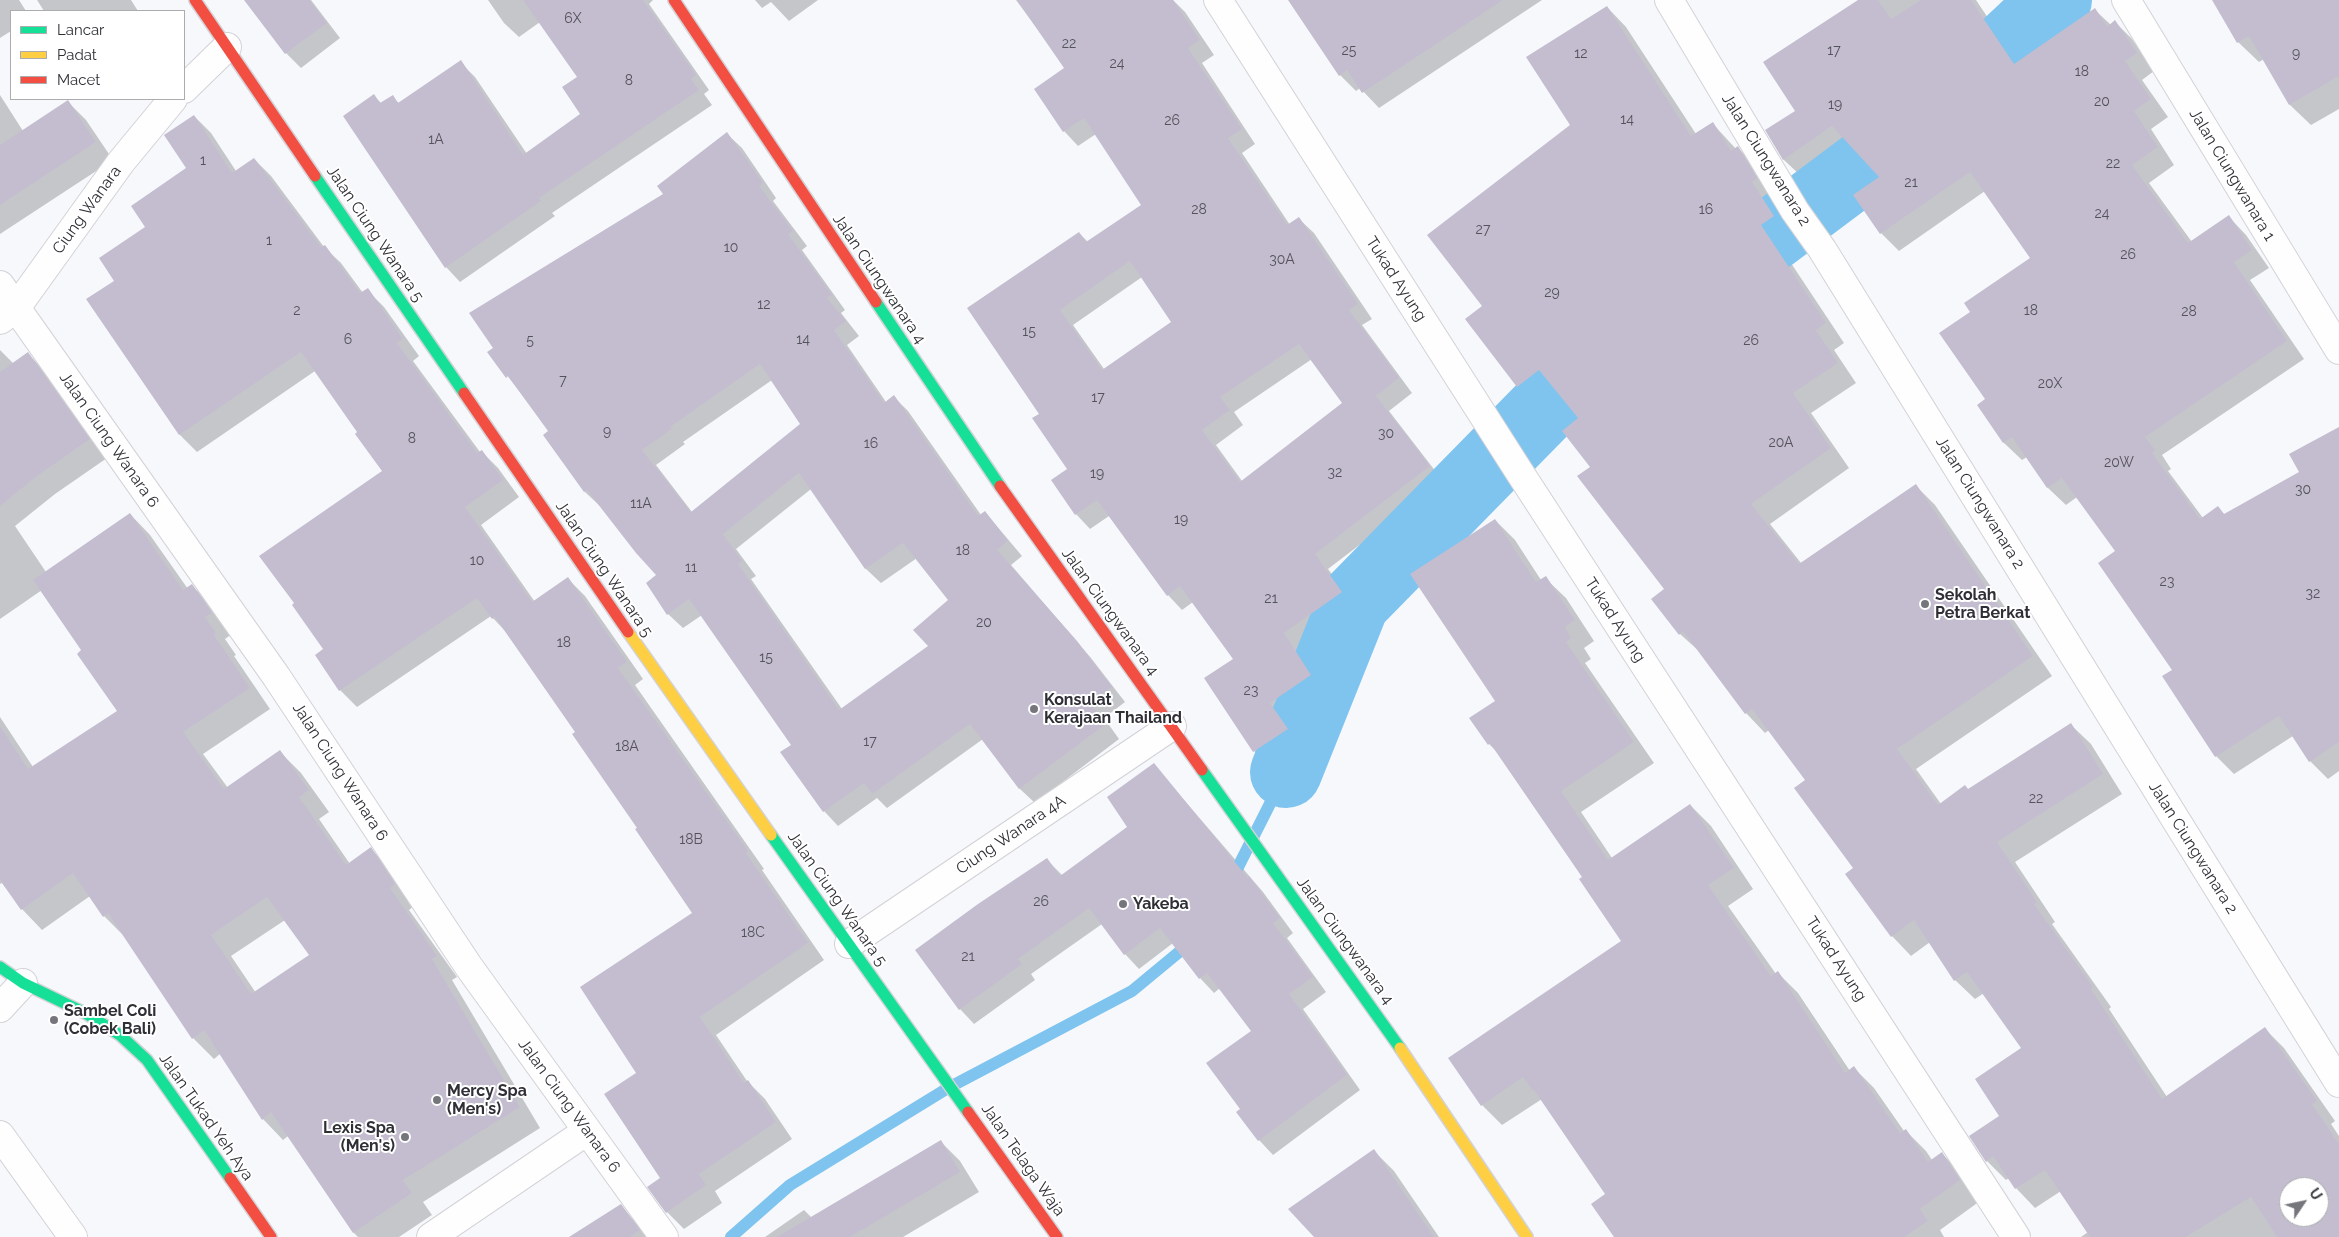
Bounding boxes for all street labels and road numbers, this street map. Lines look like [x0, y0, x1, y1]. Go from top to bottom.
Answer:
street label: Jalan Ciungwanara 2 [1718, 90, 1814, 230]
street label: Jalan Ciungwanara 1 [2185, 105, 2279, 245]
street label: Ciung Wanara [49, 162, 125, 258]
street label: Jalan Ciung Wanara 5 [322, 162, 428, 306]
street label: Jalan Ciungwanara 4 [828, 210, 930, 348]
street label: Tukad Ayung [1362, 233, 1430, 325]
street label: Jalan Ciung Wanara 6 [55, 369, 163, 511]
street label: Jalan Ciungwanara 2 [1932, 433, 2028, 573]
street label: Jalan Ciung Wanara 5 [551, 497, 657, 641]
street label: Jalan Ciungwanara 4 [1057, 545, 1163, 679]
street label: Tukad Ayung [1581, 574, 1649, 666]
street label: Jalan Ciung Wanara 6 [288, 699, 392, 845]
street label: Jalan Ciungwanara 2 [2145, 778, 2241, 918]
street label: Ciung Wanara 4A [953, 791, 1069, 879]
street label: Jalan Ciung Wanara 5 [783, 828, 891, 970]
street label: Jalan Ciungwanara 4 [1292, 874, 1398, 1008]
street label: Tukad Ayung [1802, 913, 1870, 1005]
street label: Jalan Ciung Wanara 6 [514, 1035, 624, 1177]
street label: Jalan Tukad Yeh Aya [155, 1050, 257, 1184]
street label: Jalan Telaga Waja [977, 1100, 1069, 1220]

